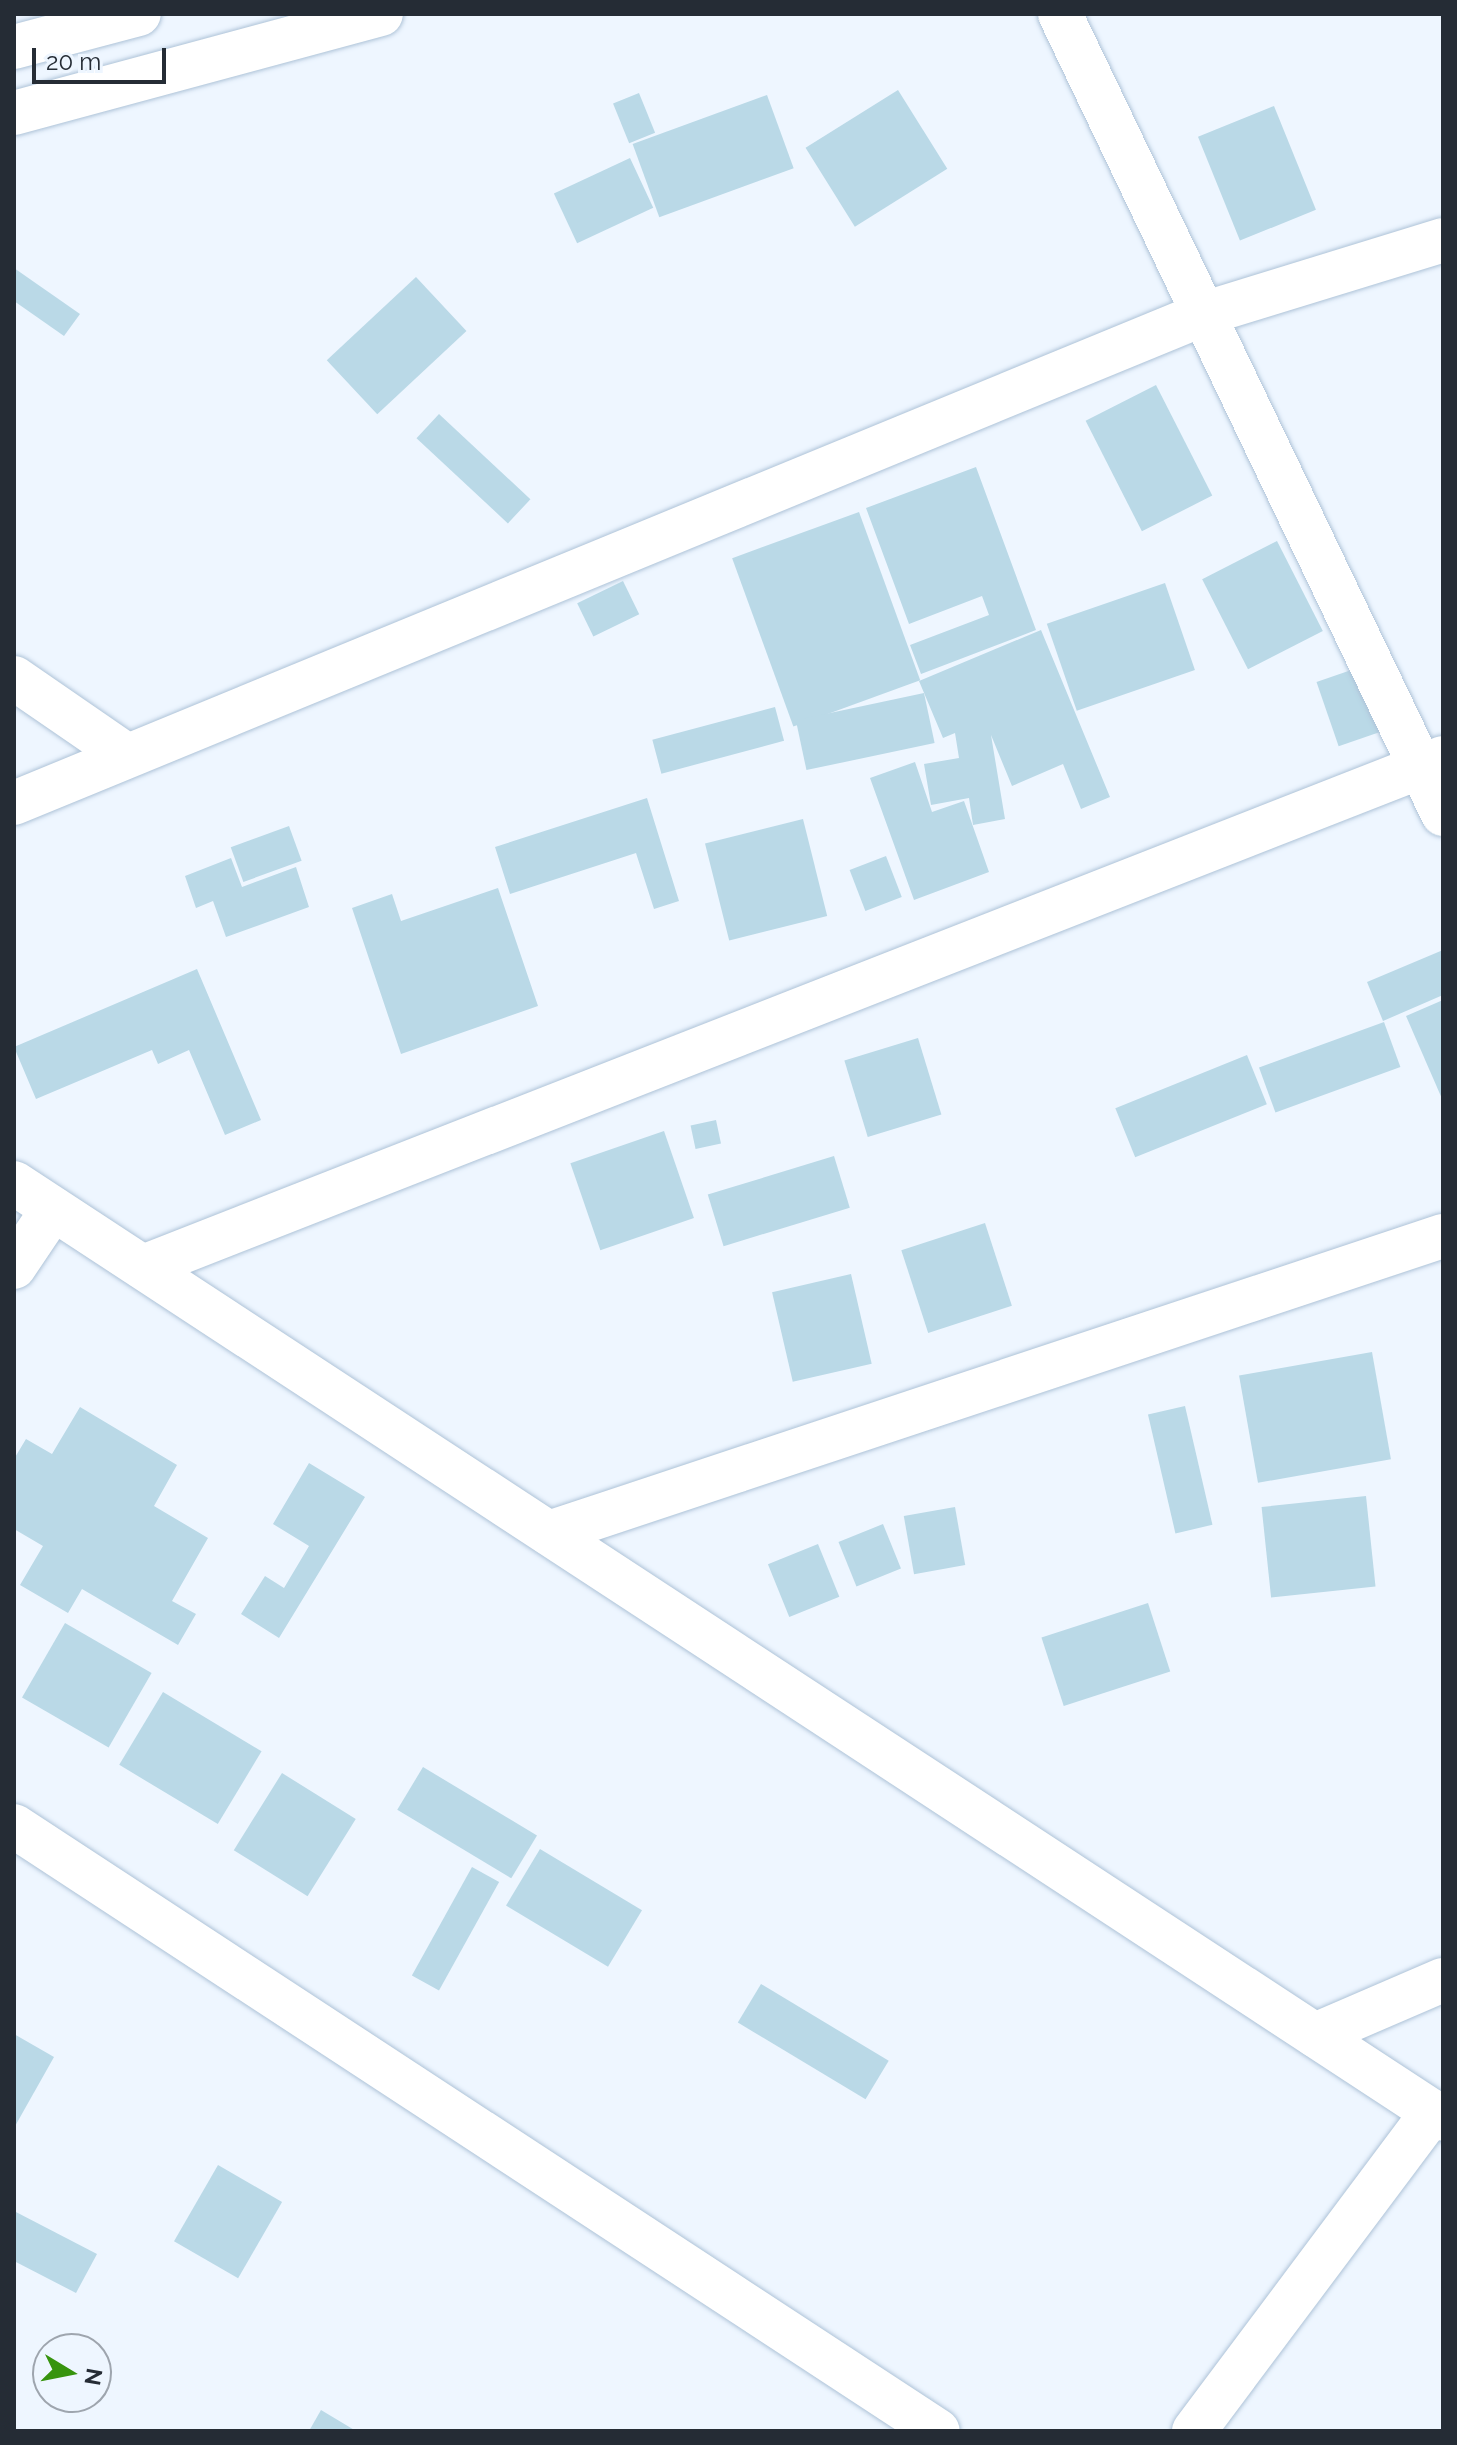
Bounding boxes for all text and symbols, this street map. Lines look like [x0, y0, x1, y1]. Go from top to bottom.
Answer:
scale bar [36, 32, 170, 82]
text: 20 m [46, 47, 101, 76]
north arrow [32, 2333, 112, 2413]
text: N [79, 2366, 108, 2387]

